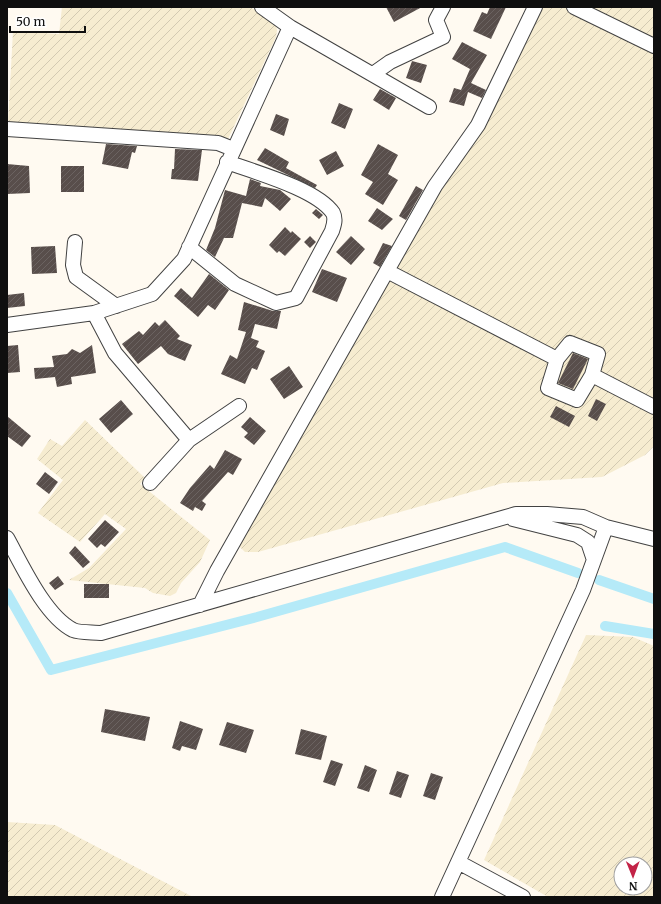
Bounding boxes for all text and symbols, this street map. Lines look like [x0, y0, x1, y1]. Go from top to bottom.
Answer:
scale bar [10, 8, 85, 34]
text: 50 m [16, 14, 45, 29]
north arrow [613, 856, 653, 896]
text: N [628, 879, 638, 893]

